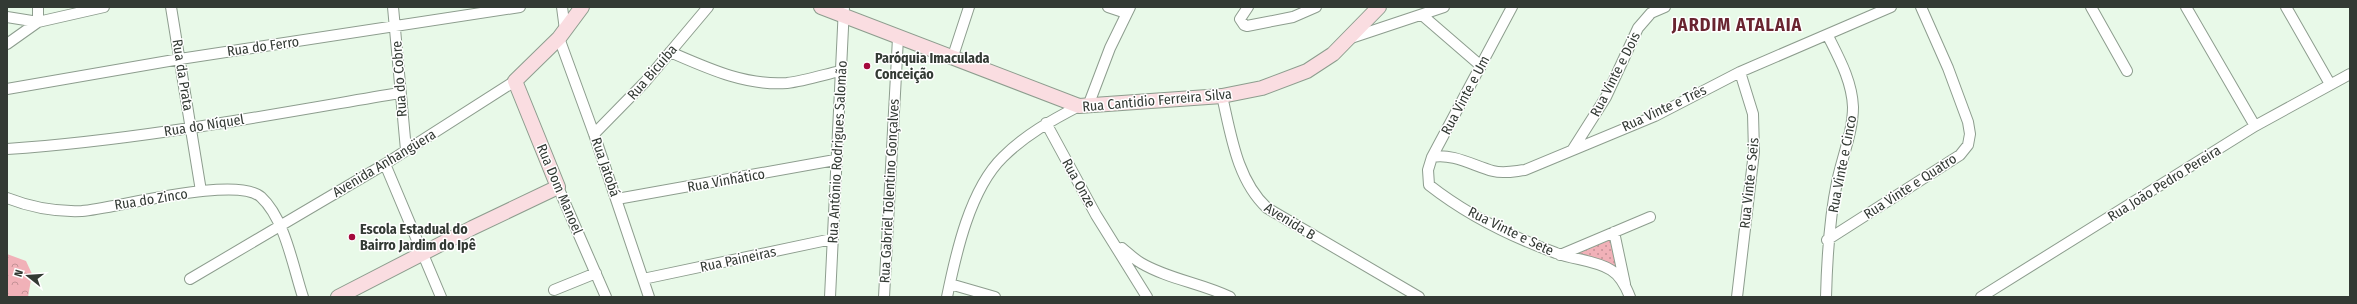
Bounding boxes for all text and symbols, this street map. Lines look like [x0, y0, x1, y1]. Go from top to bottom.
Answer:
district label: JARDIM ATALAIA [1671, 14, 1802, 36]
street label: Rua Vinte e Dois [1587, 29, 1644, 119]
street label: Rua do Ferro [226, 33, 300, 60]
street label: Rua da Prata [168, 38, 197, 112]
street label: Rua do Cobre [388, 40, 411, 118]
street label: Rua Bicuíba [624, 41, 681, 103]
place label: Paróquia Imaculada Conceição [875, 50, 990, 84]
street label: Rua Vinte e Um [1438, 53, 1493, 138]
street label: Rua Antônio Rodrigues Salomão [824, 60, 851, 244]
marker: Paróquia Imaculada Conceição [862, 61, 872, 71]
street label: Rua Vinte e Três [1619, 81, 1709, 135]
street label: Rua Cantidio Ferreira Silva [1082, 85, 1233, 116]
street label: Rua Gabriel Tolentino Gonçalves [876, 98, 903, 284]
street label: Rua do Níquel [163, 111, 246, 140]
street label: Rua Vinte e Cinco [1825, 114, 1860, 214]
street label: Avenida Anhangüera [330, 126, 439, 201]
street label: Rua Jatobá [587, 135, 624, 199]
street label: Rua Vinte e Seis [1736, 137, 1763, 229]
street label: Rua Dom Manoel [533, 141, 586, 237]
street label: Rua João Pedro Pereira [2105, 142, 2224, 225]
street label: Rua Vinte e Quatro [1861, 150, 1960, 223]
street label: Rua Onze [1058, 156, 1099, 211]
street label: Rua Vinhático [686, 165, 766, 196]
street label: Rua do Zinco [113, 185, 189, 214]
street label: Avenida B [1261, 199, 1319, 244]
street label: Rua Vinte e Sete [1465, 203, 1556, 260]
place label: Escola Estadual do Bairro Jardim do Ipê [360, 221, 476, 254]
marker: Escola Estadual do Bairro Jardim do Ipê [347, 232, 357, 242]
street label: Rua Paineiras [699, 243, 778, 276]
north arrow [8, 256, 48, 296]
text: N [12, 268, 26, 278]

